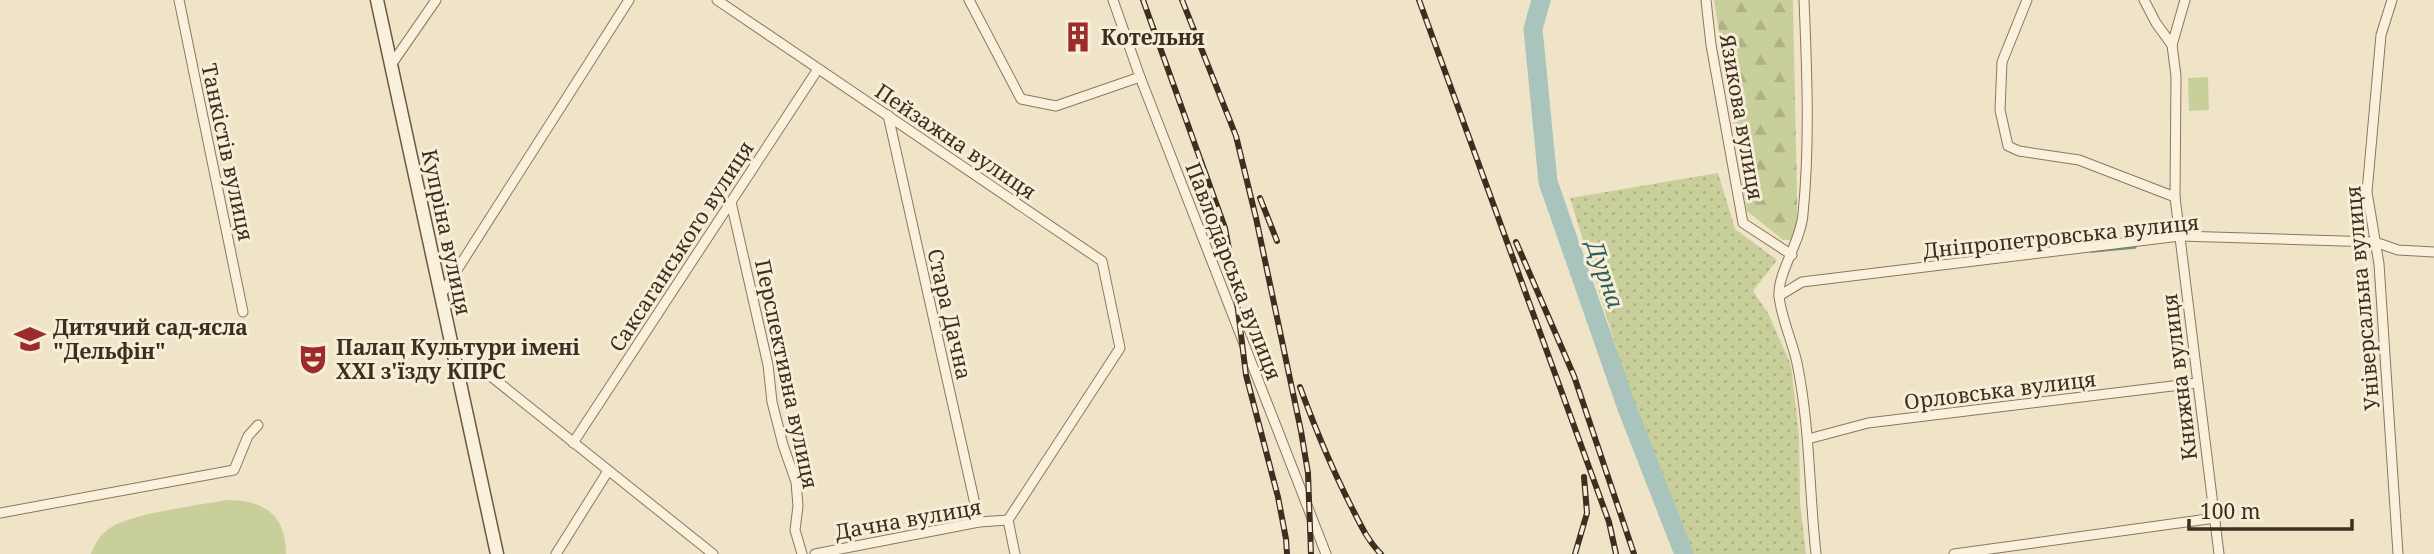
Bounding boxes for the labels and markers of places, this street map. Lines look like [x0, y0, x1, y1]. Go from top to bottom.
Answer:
building icon: Котельня [1061, 20, 1095, 54]
place label: Котельня [1101, 23, 1205, 51]
place label: Дитячий сад-ясла "Дельфін" [53, 313, 248, 365]
school or university icon: Дитячий сад-ясла "Дельфін" [13, 322, 47, 356]
place label: Палац Культури імені XXI з'їзду КПРС [336, 333, 581, 385]
theatre icon: Палац Культури імені XXI з'їзду КПРС [296, 342, 330, 376]

